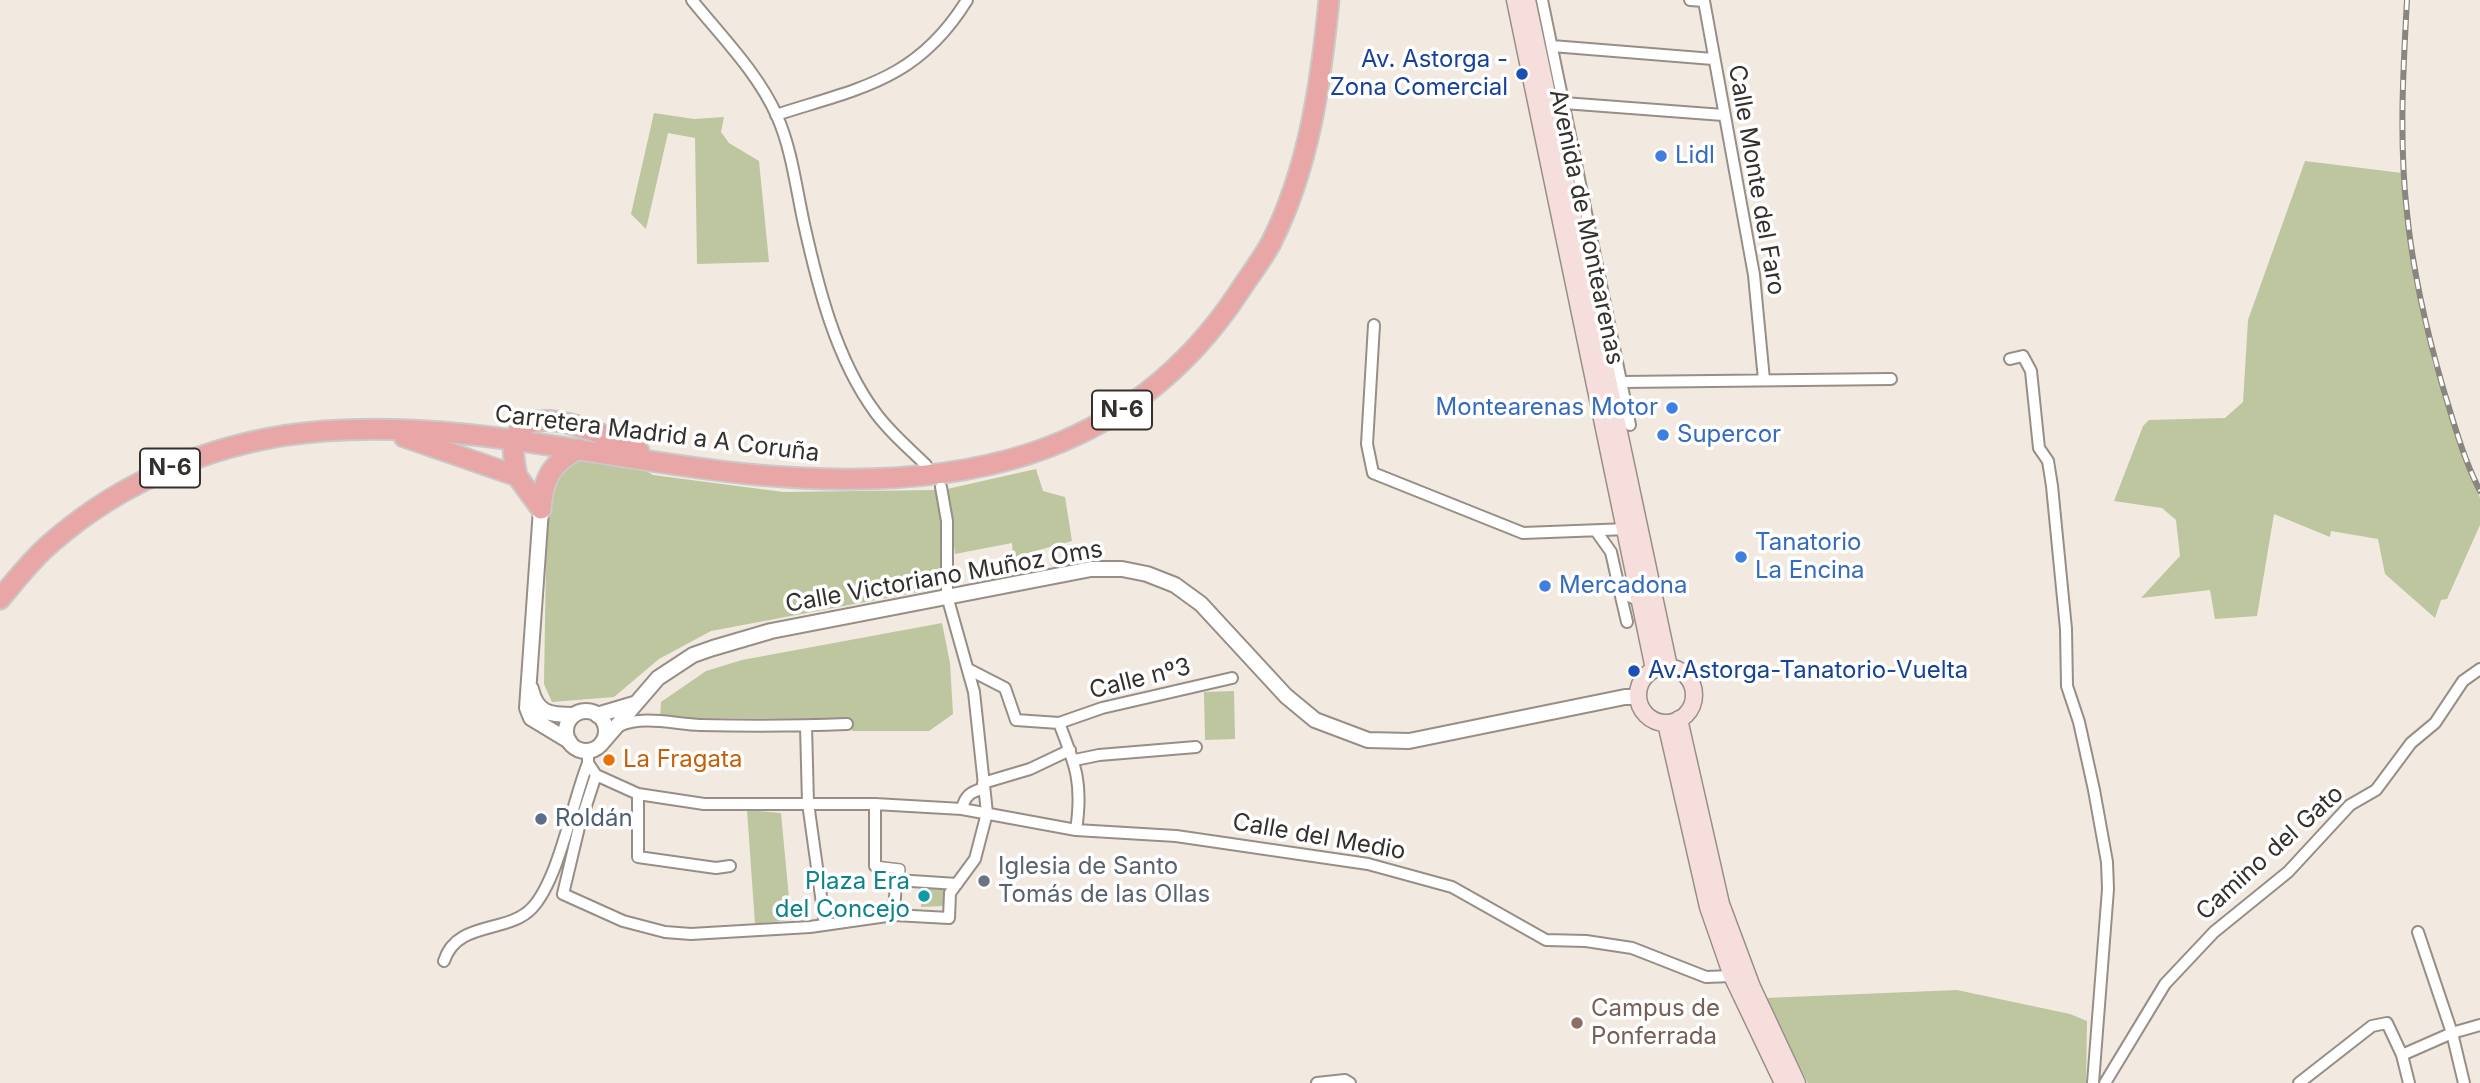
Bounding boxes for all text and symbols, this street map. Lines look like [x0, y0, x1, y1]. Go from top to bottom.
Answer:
place label: Av. Astorga - Zona Comercial [1330, 46, 1508, 102]
street label: Calle Monte del Faro [1722, 63, 1790, 297]
marker: Av. Astorga - Zona Comercial [1514, 66, 1530, 82]
street label: Avenida de Montearenas [1543, 87, 1629, 367]
place label: Lidl [1675, 142, 1715, 170]
marker: Lidl [1653, 148, 1669, 164]
road number: N-6 [1092, 390, 1152, 430]
place label: Montearenas Motor [1436, 394, 1658, 422]
street label: Carretera Madrid a A Coruña [493, 400, 821, 468]
marker: Montearenas Motor [1664, 400, 1680, 416]
place label: Supercor [1677, 421, 1781, 449]
marker: Supercor [1655, 427, 1671, 443]
road number: N-6 [140, 448, 200, 488]
place label: Tanatorio La Encina [1755, 529, 1865, 585]
street label: Calle Victoriano Muñoz Oms [783, 535, 1105, 619]
marker: Tanatorio La Encina [1733, 549, 1749, 565]
place label: Mercadona [1559, 572, 1687, 600]
marker: Mercadona [1537, 578, 1553, 594]
street label: Calle nº3 [1086, 653, 1194, 705]
place label: Av.Astorga-Tanatorio-Vuelta [1648, 657, 1968, 685]
marker: Av.Astorga-Tanatorio-Vuelta [1626, 663, 1642, 679]
place label: La Fragata [623, 746, 742, 774]
marker: La Fragata [601, 752, 617, 768]
street label: Camino del Gato [2191, 779, 2349, 927]
place label: Roldán [555, 805, 633, 833]
street label: Calle del Medio [1230, 808, 1408, 866]
marker: Roldán [533, 811, 549, 827]
place label: Iglesia de Santo Tomás de las Ollas [998, 853, 1210, 909]
place label: Plaza Era del Concejo [775, 868, 910, 924]
marker: Iglesia de Santo Tomás de las Ollas [976, 873, 992, 889]
marker: Plaza Era del Concejo [916, 888, 932, 904]
place label: Campus de Ponferrada [1591, 995, 1720, 1051]
marker: Campus de Ponferrada [1569, 1015, 1585, 1031]

